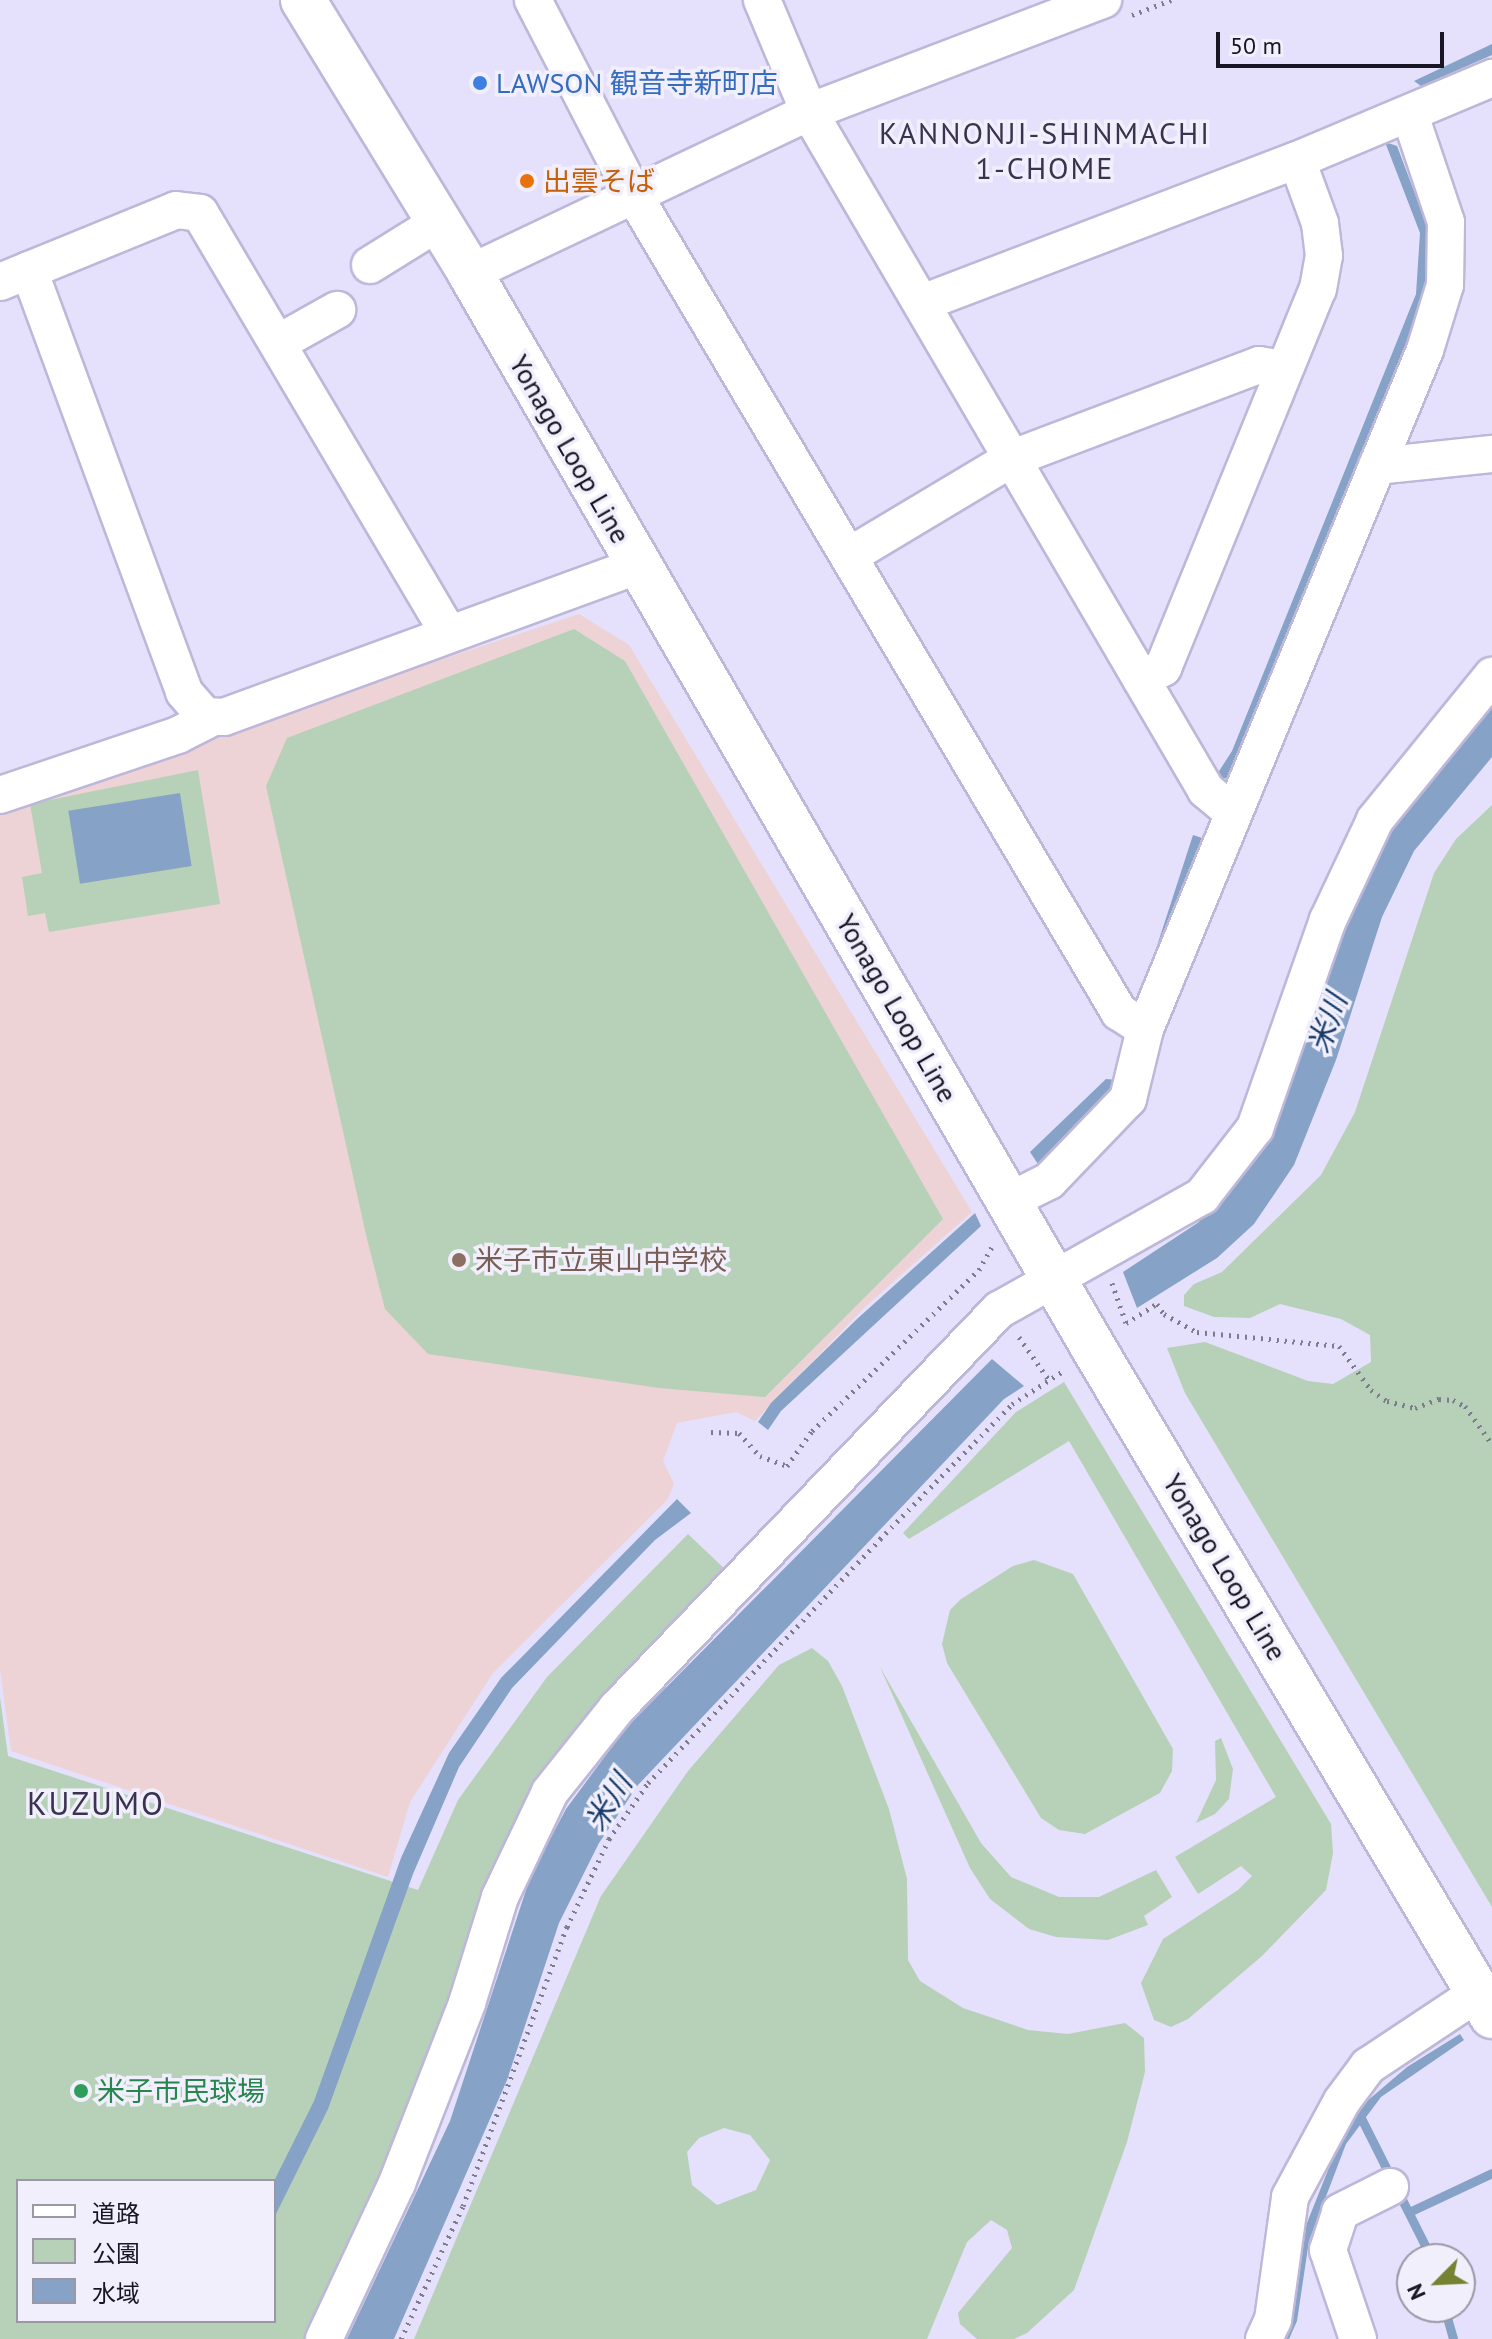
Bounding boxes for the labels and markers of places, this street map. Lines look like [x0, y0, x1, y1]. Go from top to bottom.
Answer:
place label: LAWSON 観音寺新町店 [496, 66, 778, 100]
marker: LAWSON 観音寺新町店 [471, 74, 489, 92]
place label: 出雲そば [543, 164, 655, 198]
marker: 出雲そば [518, 172, 536, 190]
place label: 米子市立東山中学校 [475, 1243, 727, 1277]
marker: 米子市立東山中学校 [450, 1251, 468, 1269]
place label: 米子市民球場 [97, 2074, 265, 2108]
marker: 米子市民球場 [72, 2082, 90, 2100]

